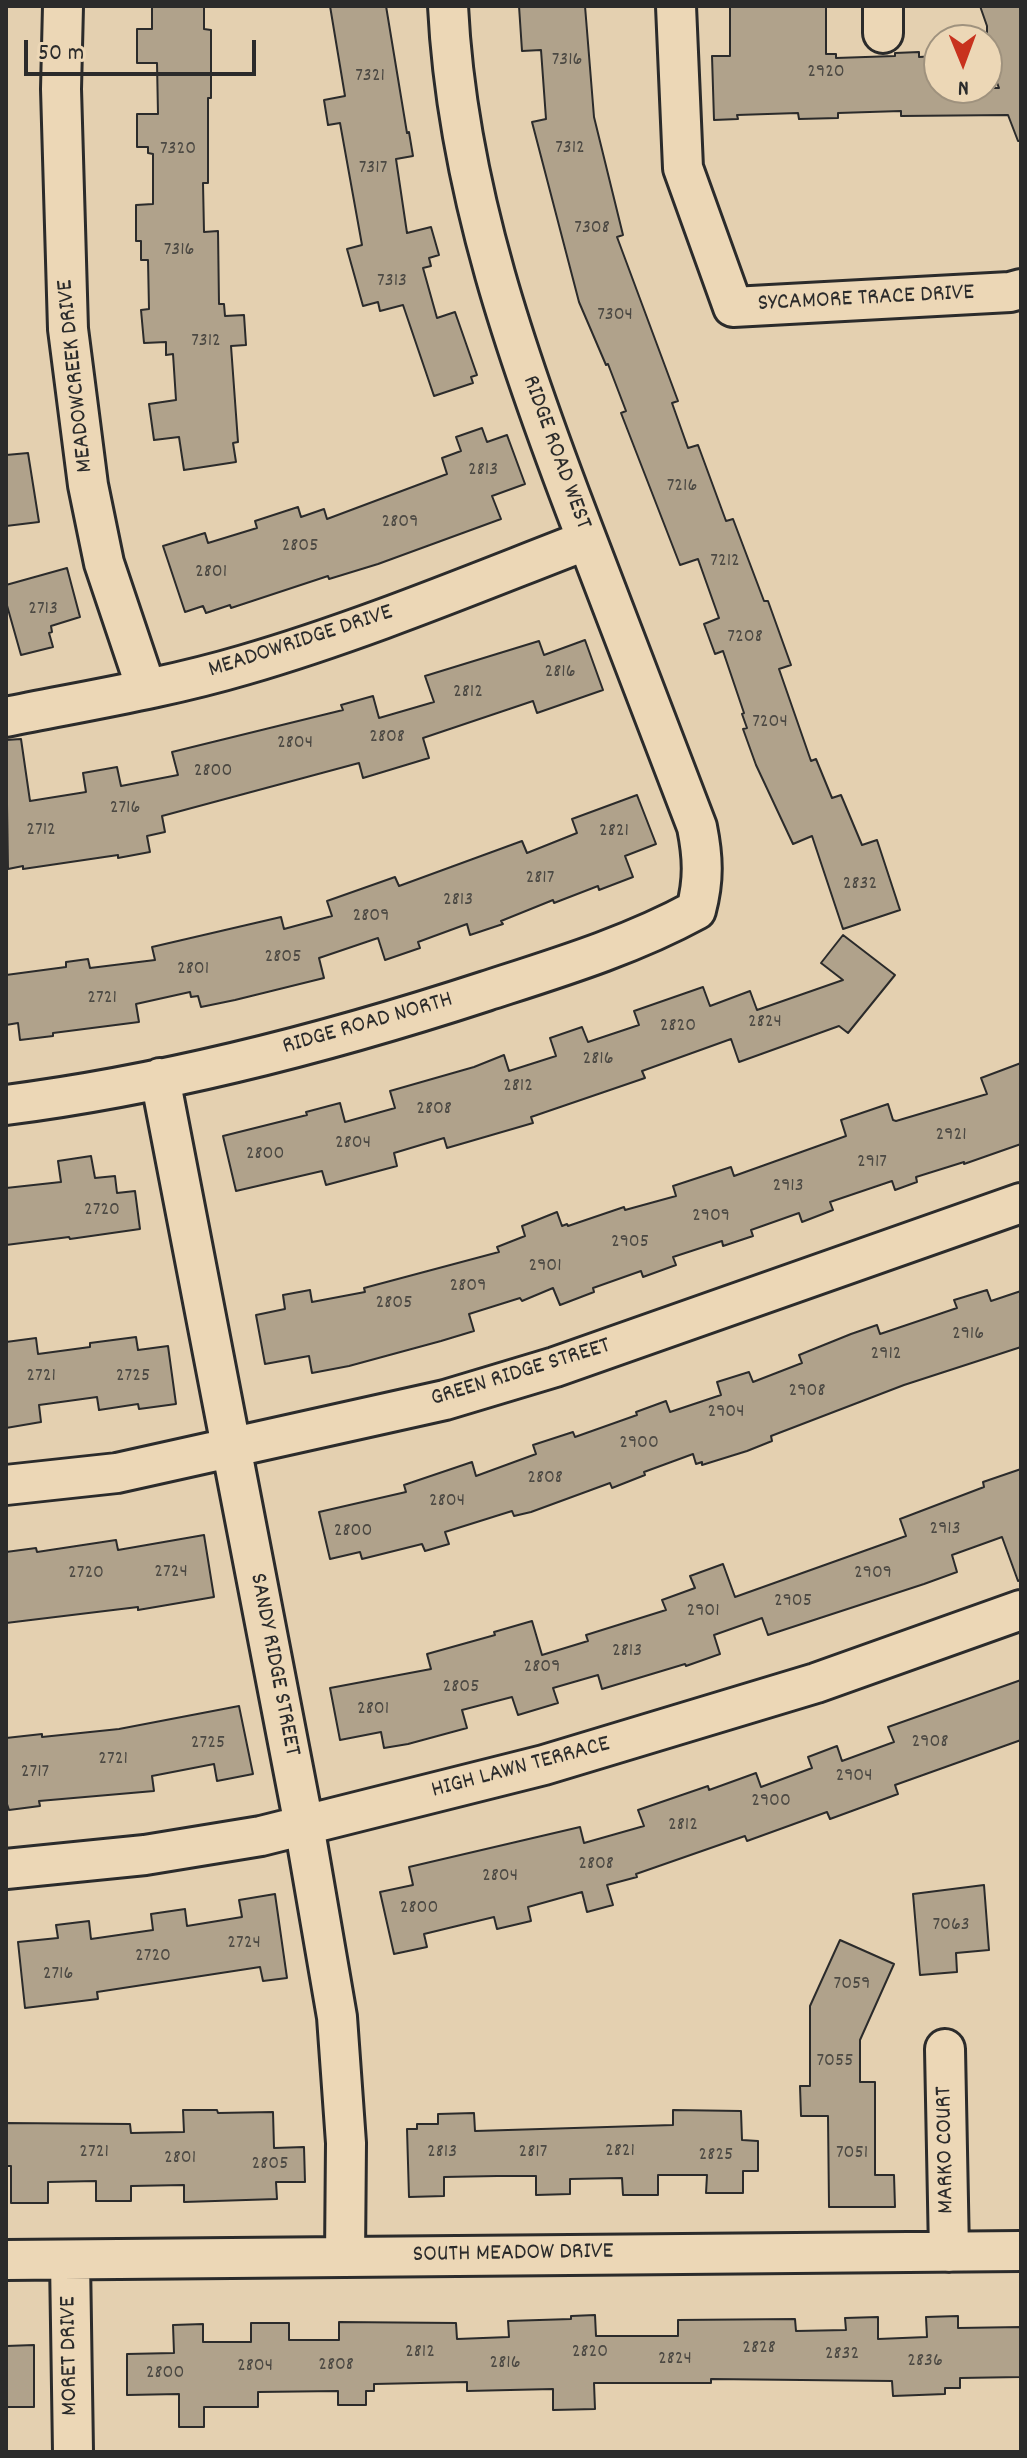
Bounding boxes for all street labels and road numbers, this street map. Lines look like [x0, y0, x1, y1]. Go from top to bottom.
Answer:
street label: MEADOWCREEK DRIVE [53, 278, 101, 474]
street label: SYCAMORE TRACE DRIVE [757, 280, 975, 320]
street label: RIDGE ROAD WEST [514, 372, 596, 534]
street label: MEADOWRIDGE DRIVE [205, 600, 397, 686]
street label: RIDGE ROAD NORTH [280, 987, 456, 1063]
street label: GREEN RIDGE STREET [428, 1333, 614, 1415]
street label: SANDY RIDGE STREET [241, 1571, 305, 1759]
street label: HIGH LAWN TERRACE [429, 1731, 613, 1807]
street label: MARKO COURT [931, 2086, 963, 2214]
street label: SOUTH MEADOW DRIVE [412, 2239, 614, 2271]
street label: MORET DRIVE [56, 2296, 86, 2416]

